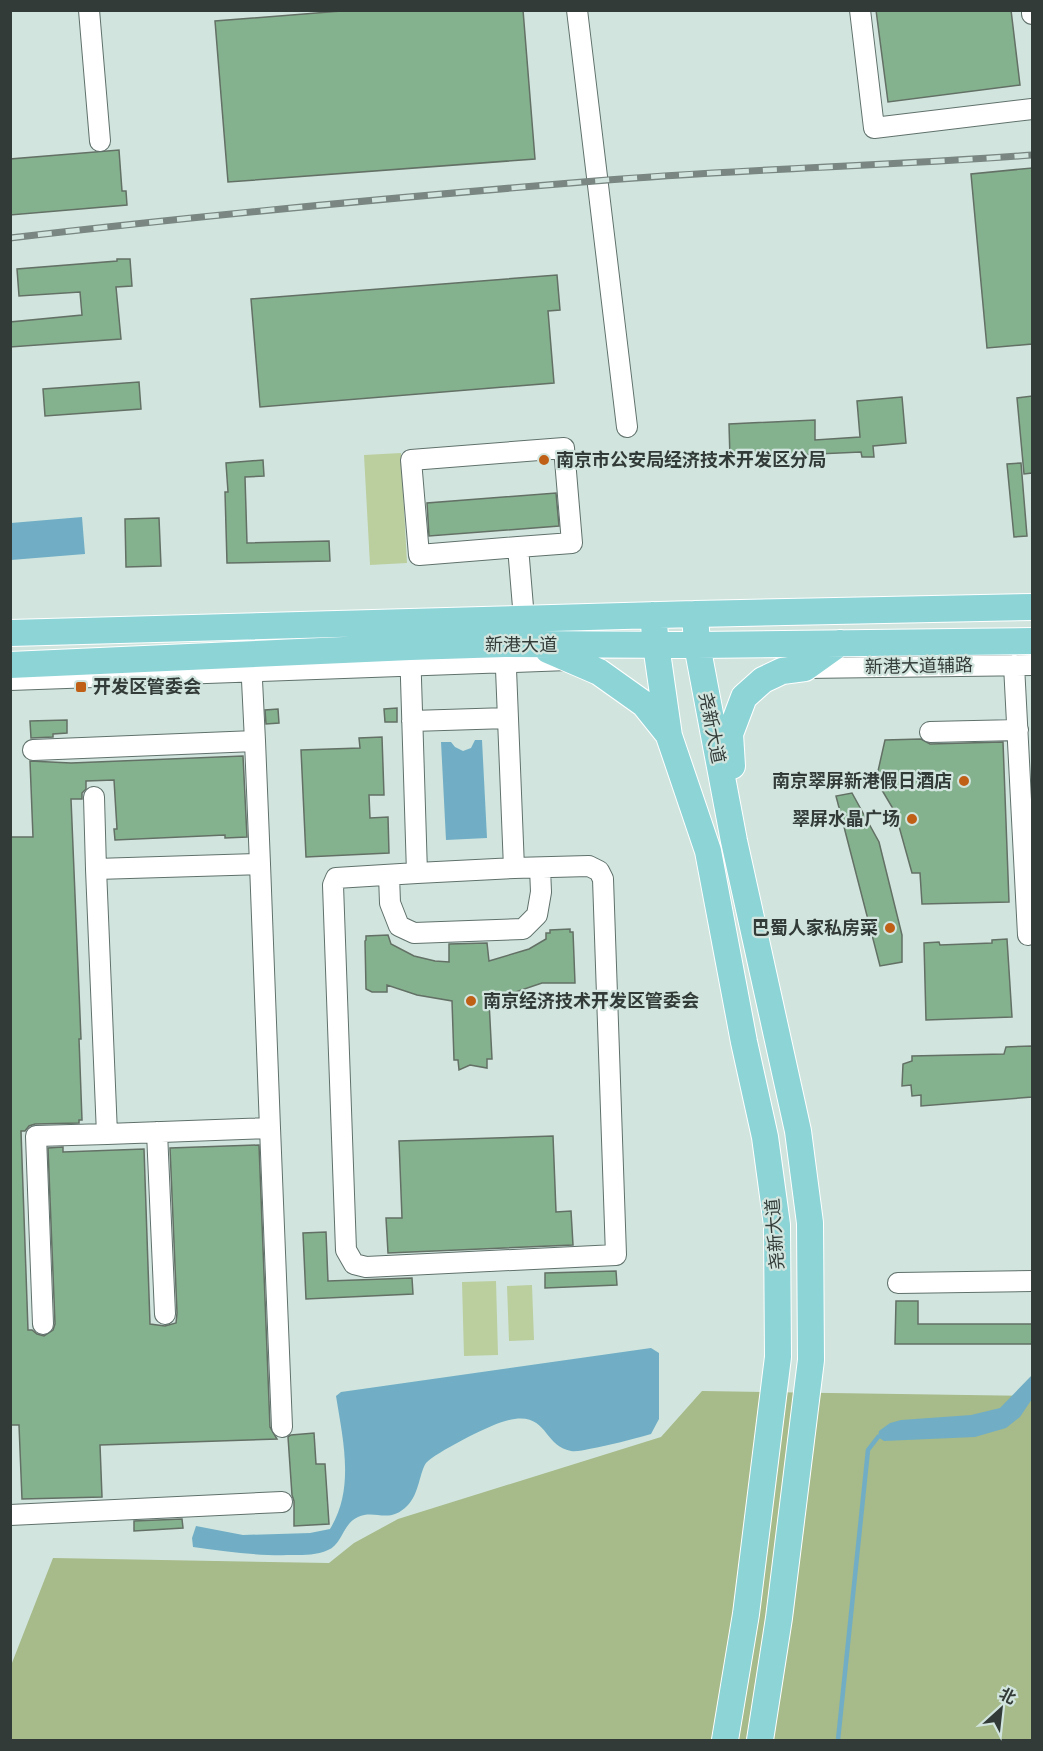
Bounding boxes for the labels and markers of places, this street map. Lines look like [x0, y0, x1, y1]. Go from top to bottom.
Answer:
place label: 南京市公安局经济技术开发区分局 [556, 449, 826, 471]
marker: 南京市公安局经济技术开发区分局 [537, 453, 551, 467]
place label: 开发区管委会 [93, 676, 201, 698]
marker: 开发区管委会 [74, 680, 88, 694]
place label: 南京翠屏新港假日酒店 [772, 770, 952, 792]
marker: 南京翠屏新港假日酒店 [957, 774, 971, 788]
place label: 翠屏水晶广场 [792, 808, 900, 830]
marker: 翠屏水晶广场 [905, 812, 919, 826]
place label: 巴蜀人家私房菜 [752, 917, 878, 939]
marker: 巴蜀人家私房菜 [883, 921, 897, 935]
place label: 南京经济技术开发区管委会 [483, 990, 699, 1012]
marker: 南京经济技术开发区管委会 [464, 994, 478, 1008]

